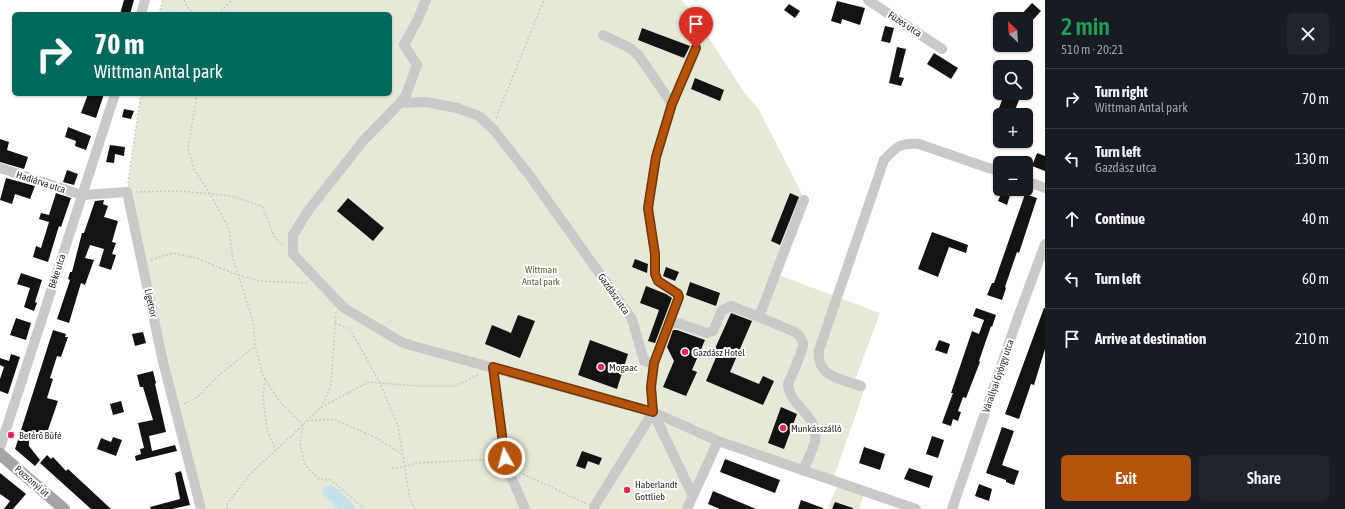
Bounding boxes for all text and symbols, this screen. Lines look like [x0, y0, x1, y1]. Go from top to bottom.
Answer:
pin [679, 7.0, 713, 48]
street label: Füzes utca [886, 9, 924, 39]
north arrow [993, 12, 1033, 52]
map controls [993, 12, 1033, 196]
icon: arrive [685, 13, 707, 35]
text: 2 min [1061, 13, 1110, 40]
button: close [1287, 13, 1329, 55]
icon: right [28, 28, 80, 80]
text: 70 m [94, 28, 144, 60]
text: 510 m · 20:21 [1061, 42, 1124, 57]
button: search [993, 60, 1033, 100]
text: Wittman Antal park [94, 61, 223, 82]
text: Turn right [1095, 83, 1148, 100]
icon: right [1061, 88, 1083, 110]
text: 70 m [1302, 90, 1329, 107]
text: Wittman Antal park [1095, 100, 1188, 115]
button: + [993, 108, 1033, 148]
text: Turn left [1095, 143, 1141, 160]
icon: left [1061, 148, 1083, 170]
text: 130 m [1295, 150, 1329, 167]
button: − [993, 156, 1033, 196]
text: Gazdász utca [1095, 160, 1157, 175]
street label: Hadiárva utca [15, 169, 67, 195]
icon: ahead [1061, 208, 1083, 230]
text: Continue [1095, 210, 1145, 227]
text: 40 m [1302, 210, 1329, 227]
street label: Béke utca [46, 252, 68, 290]
park label: Wittman Antal park [522, 264, 561, 287]
icon: left [1061, 268, 1083, 290]
text: Turn left [1095, 270, 1141, 287]
text: 60 m [1302, 270, 1329, 287]
street label: Gazdász utca [596, 271, 632, 317]
street label: Ligetsor [143, 288, 160, 319]
icon: arrive [1061, 328, 1083, 350]
text: Arrive at destination [1095, 330, 1206, 347]
text: 210 m [1295, 330, 1329, 347]
street label: Várallyai György utca [980, 338, 1016, 414]
marker: Gazdász Hotel [680, 347, 690, 357]
place label: Gazdász Hotel [693, 347, 745, 358]
marker: Mogaac [596, 362, 606, 372]
place label: Mogaac [609, 362, 638, 373]
marker: Munkásszálló [778, 423, 788, 433]
place label: Munkásszálló [791, 423, 842, 434]
marker: Betérő Büfé [6, 430, 16, 440]
place label: Betérő Büfé [19, 430, 62, 441]
position arrow [484, 437, 526, 479]
button: Exit [1061, 455, 1191, 501]
button: Share [1199, 455, 1329, 501]
street label: Pozsonyi út [13, 463, 51, 499]
place label: Haberlandt Gottlieb [635, 479, 678, 502]
marker: Haberlandt Gottlieb [622, 485, 632, 495]

